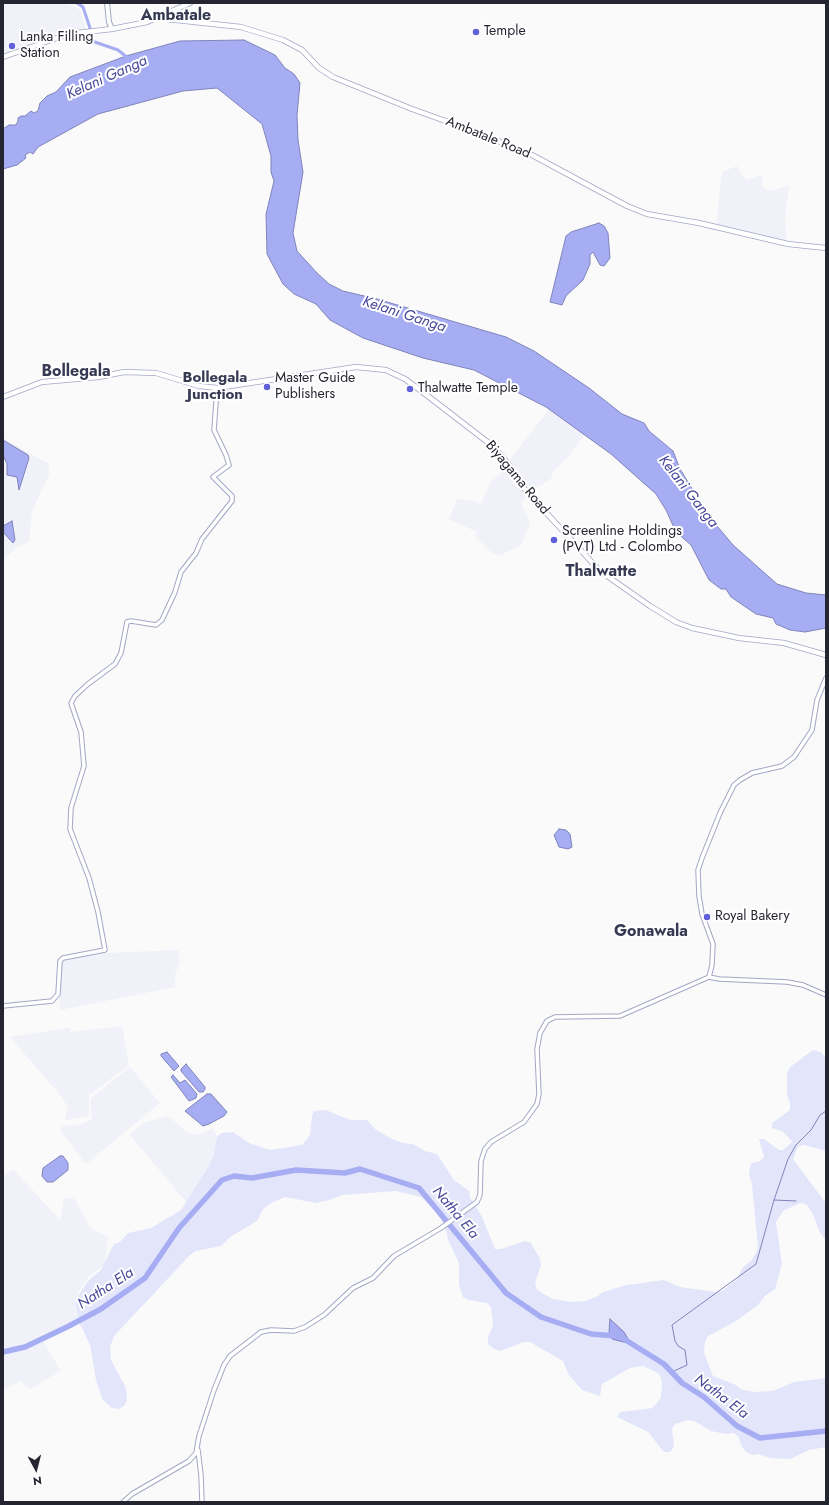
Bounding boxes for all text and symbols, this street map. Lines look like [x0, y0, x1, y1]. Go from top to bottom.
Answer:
district label: Ambatale [141, 6, 211, 26]
place label: Temple [484, 24, 526, 40]
marker: Temple [471, 27, 481, 37]
place label: Lanka Filling Station [20, 30, 94, 62]
marker: Lanka Filling Station [7, 41, 17, 51]
water label: Kelani Ganga [64, 52, 150, 104]
street label: Ambatale Road [443, 113, 533, 163]
water label: Kelani Ganga [360, 293, 448, 337]
district label: Bollegala [41, 362, 111, 382]
district label: Bollegala Junction [183, 369, 247, 404]
place label: Master Guide Publishers [275, 371, 355, 404]
place label: Thalwatte Temple [418, 381, 518, 397]
marker: Master Guide Publishers [262, 382, 272, 392]
marker: Thalwatte Temple [405, 384, 415, 394]
street label: Biyagama Road [481, 438, 553, 518]
water label: Kelani Ganga [654, 452, 722, 532]
place label: Screenline Holdings (PVT) Ltd - Colombo [562, 524, 682, 556]
marker: Screenline Holdings (PVT) Ltd - Colombo [549, 535, 559, 545]
district label: Thalwatte [565, 562, 637, 582]
place label: Royal Bakery [715, 909, 790, 925]
marker: Royal Bakery [702, 912, 712, 922]
district label: Gonawala [614, 922, 688, 942]
water label: Natha Ela [428, 1183, 482, 1243]
water label: Natha Ela [75, 1264, 137, 1314]
water label: Natha Ela [690, 1371, 752, 1423]
north arrow [16, 1449, 56, 1489]
text: N [32, 1472, 43, 1489]

